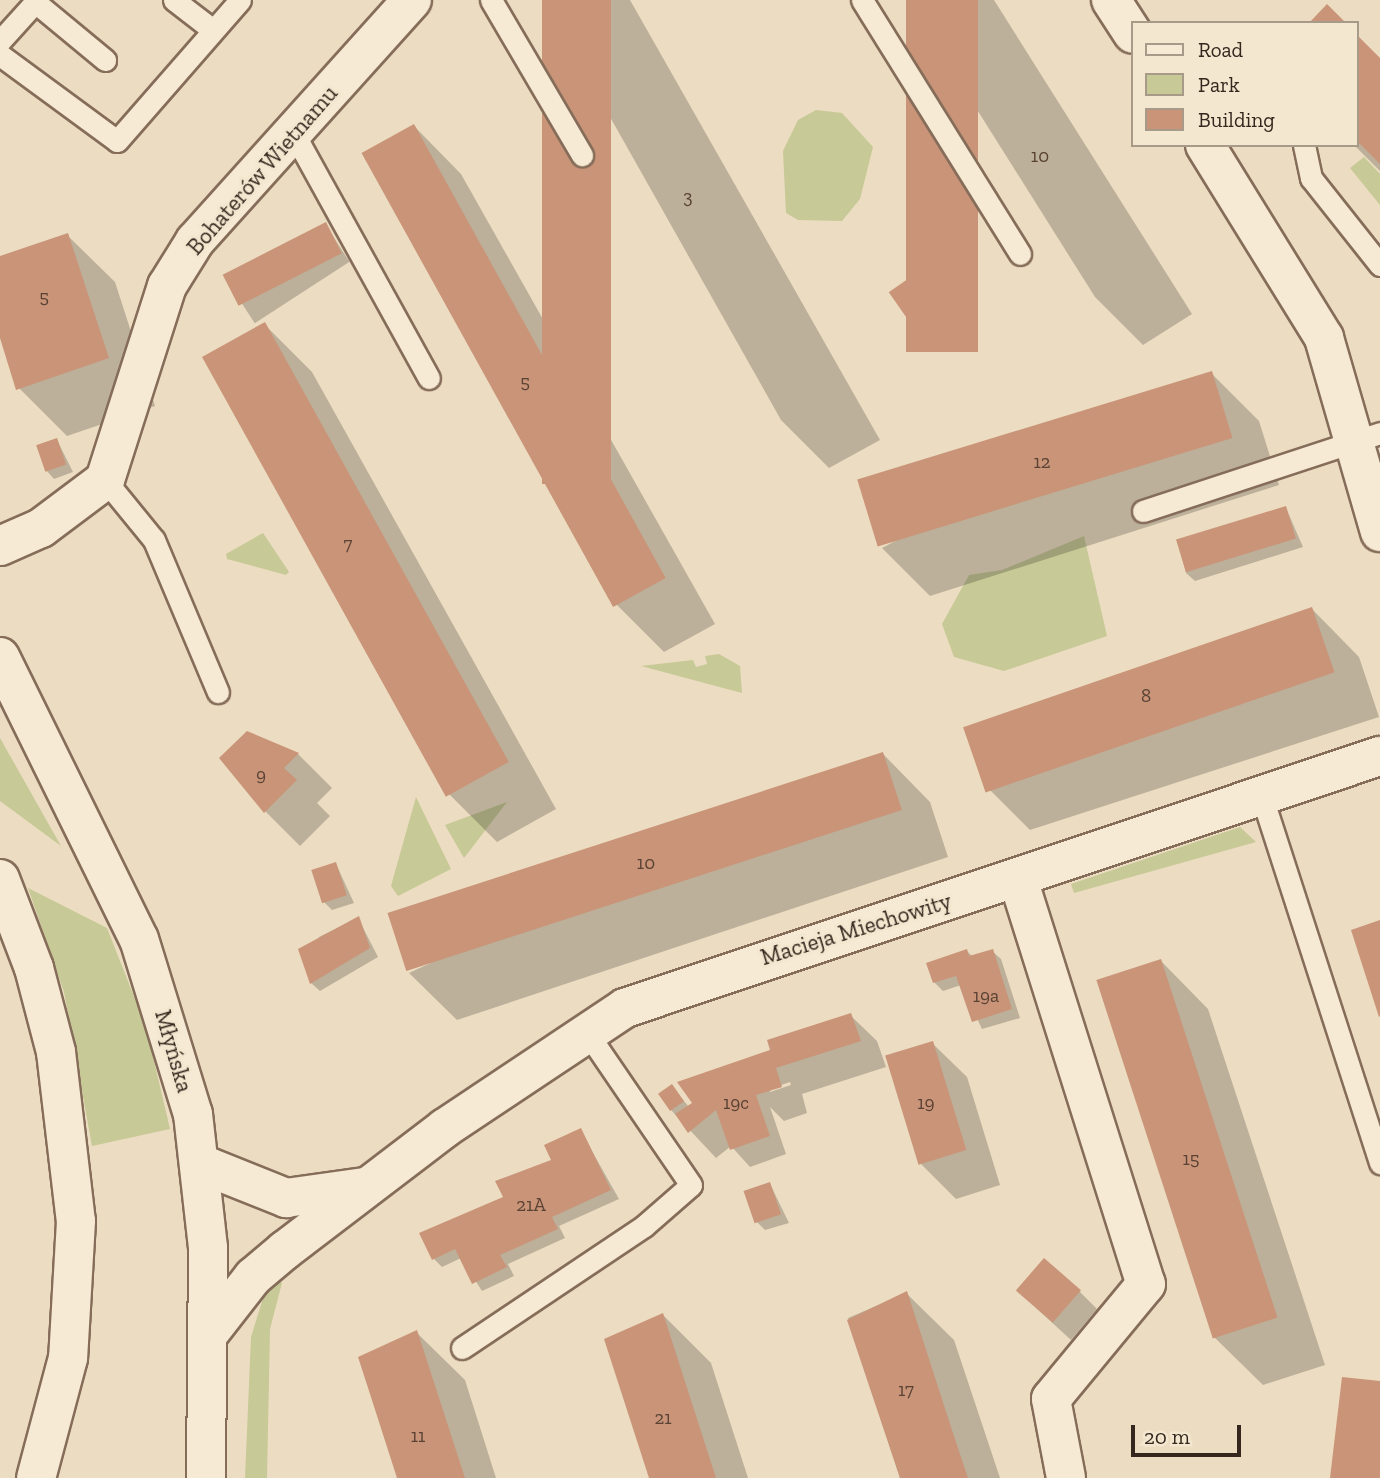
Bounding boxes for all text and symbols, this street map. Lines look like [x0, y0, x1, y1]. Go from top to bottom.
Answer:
legend [1132, 21, 1359, 147]
text: Road [1198, 37, 1243, 62]
text: Park [1198, 72, 1240, 97]
street label: Bohaterów Wietnamu [180, 79, 344, 261]
text: Building [1198, 107, 1275, 132]
house number: 10 [1031, 145, 1049, 167]
house number: 3 [683, 186, 693, 208]
house number: 5 [39, 286, 49, 308]
house number: 5 [520, 371, 530, 393]
house number: 12 [1033, 451, 1051, 473]
house number: 7 [344, 533, 352, 555]
house number: 8 [1141, 685, 1151, 707]
house number: 9 [256, 764, 266, 786]
house number: 10 [637, 852, 655, 874]
street label: Macieja Miechowity [757, 887, 955, 971]
house number: 19a [973, 985, 999, 1007]
street label: Młyńska [149, 1007, 199, 1095]
house number: 19c [723, 1092, 749, 1114]
house number: 19 [917, 1092, 935, 1114]
house number: 15 [1182, 1148, 1200, 1170]
house number: 21A [516, 1194, 546, 1216]
house number: 17 [898, 1379, 914, 1401]
house number: 21 [654, 1407, 672, 1429]
scale bar [1135, 1412, 1245, 1456]
text: 20 m [1144, 1424, 1190, 1449]
house number: 11 [411, 1425, 425, 1447]

